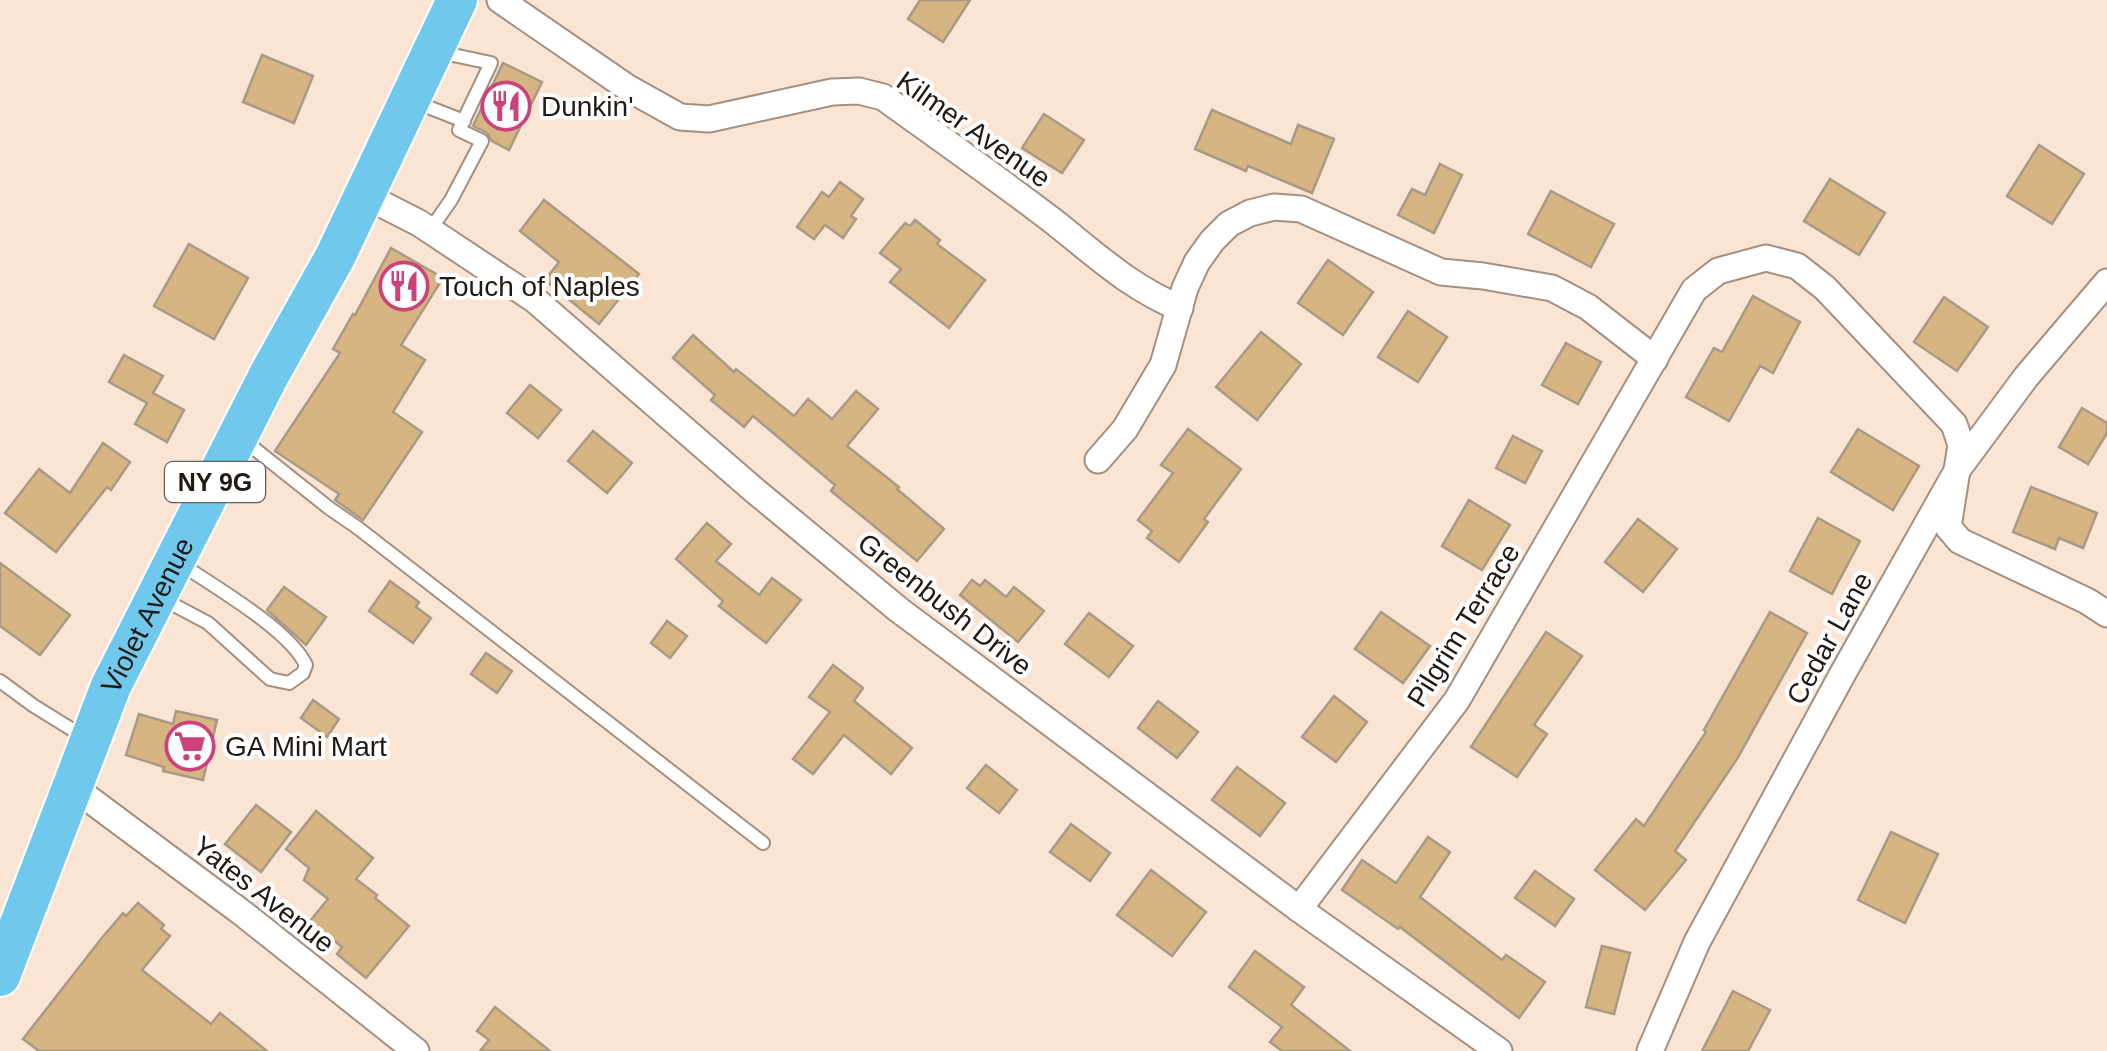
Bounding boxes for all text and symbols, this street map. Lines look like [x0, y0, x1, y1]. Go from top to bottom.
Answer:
street label: Kilmer Avenue [891, 65, 1056, 194]
restaurant icon: Dunkin' [480, 80, 532, 132]
place label: Dunkin' [541, 91, 634, 122]
restaurant icon: Touch of Naples [378, 260, 430, 312]
place label: Touch of Naples [439, 271, 640, 302]
road number: NY 9G [165, 462, 265, 502]
street label: Greenbush Drive [852, 527, 1038, 682]
street label: Violet Avenue [95, 532, 200, 698]
street label: Pilgrim Terrace [1401, 538, 1526, 712]
street label: Cedar Lane [1780, 567, 1878, 710]
supermarket icon: GA Mini Mart [164, 720, 216, 772]
place label: GA Mini Mart [225, 731, 387, 762]
street label: Yates Avenue [187, 830, 340, 959]

